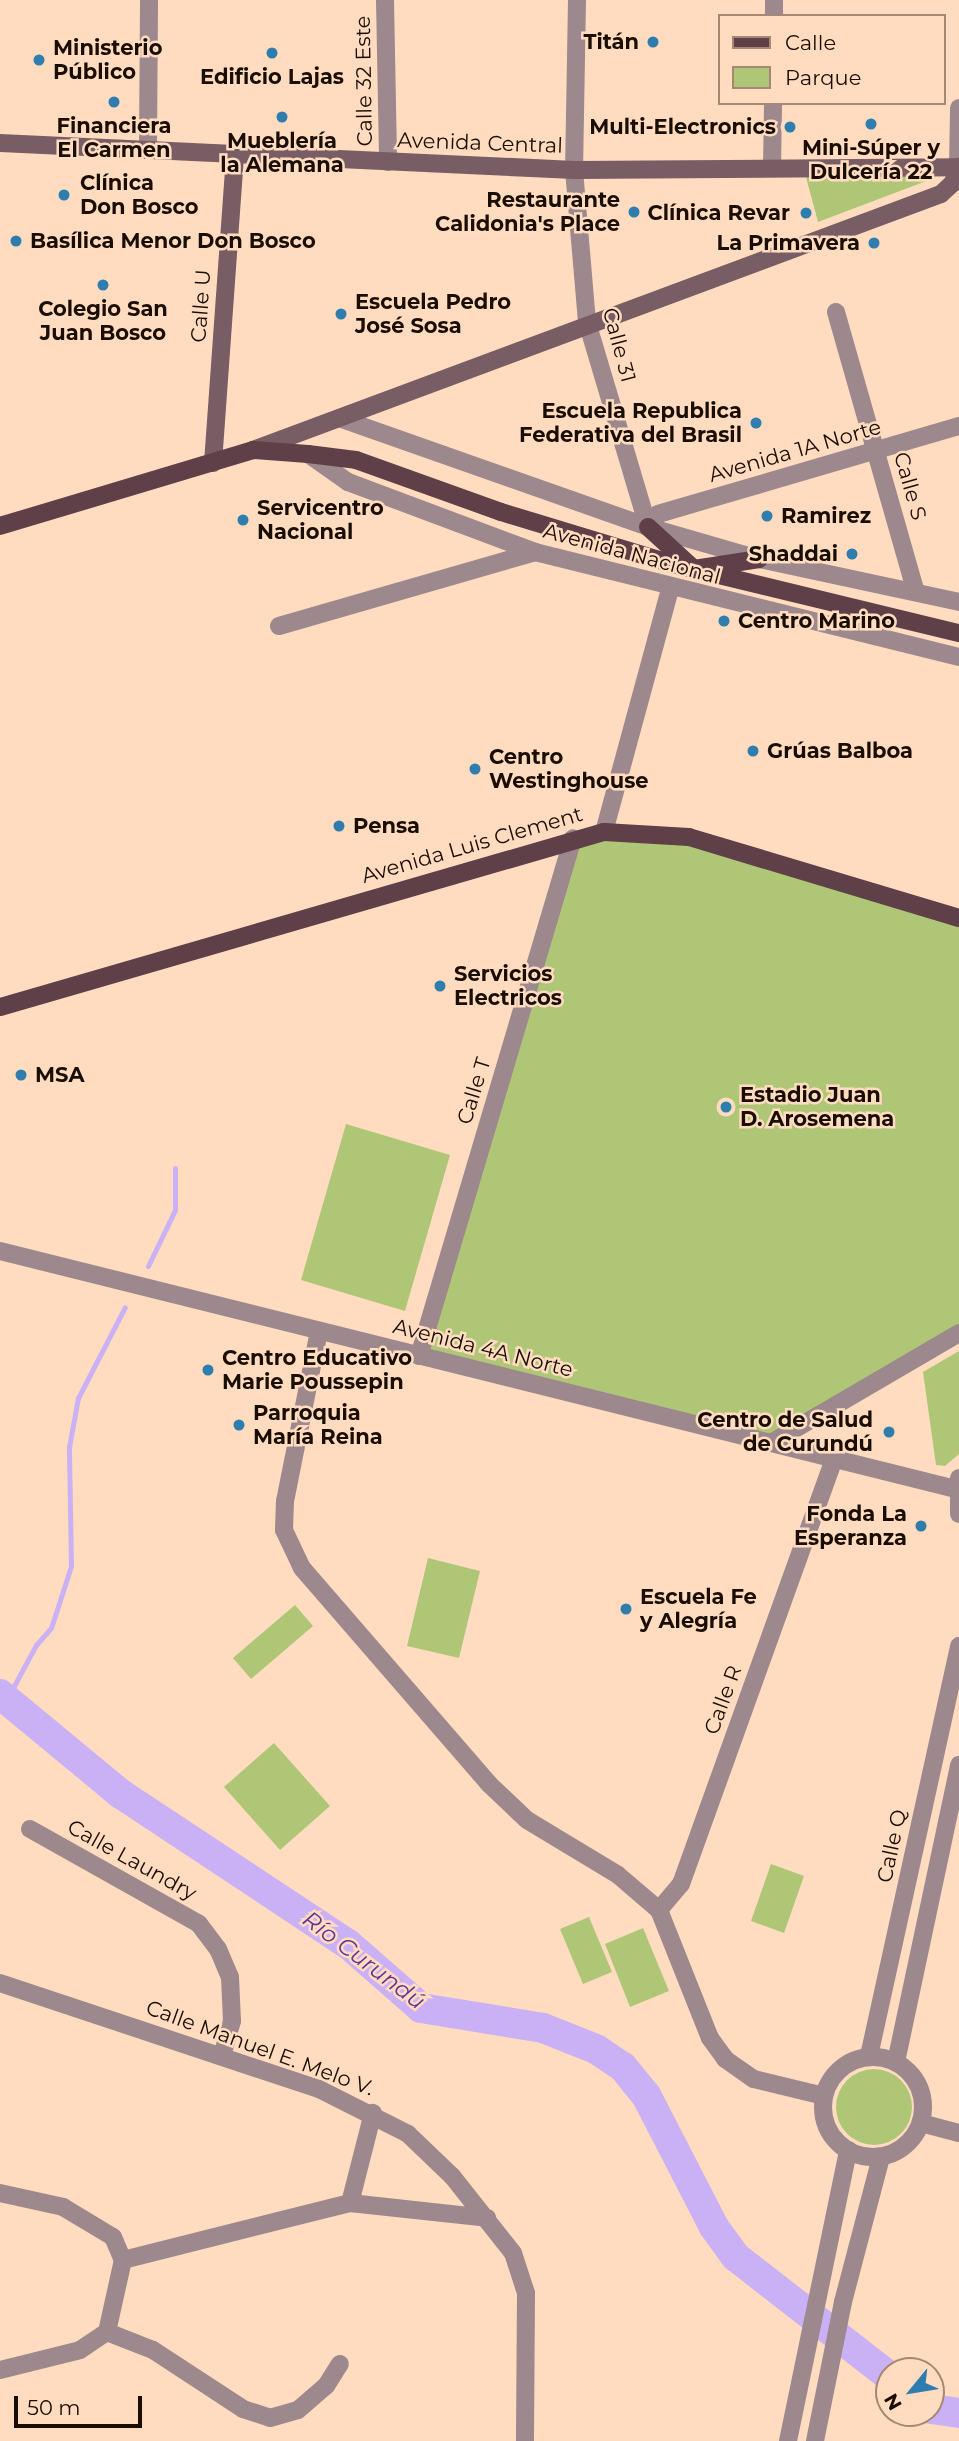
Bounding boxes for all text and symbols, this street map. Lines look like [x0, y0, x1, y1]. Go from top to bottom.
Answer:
legend [718, 14, 945, 105]
street label: Calle 32 Este [350, 15, 378, 147]
place label: Titán [583, 29, 639, 55]
text: Calle [785, 30, 836, 55]
marker: Titán [645, 34, 661, 50]
place label: Ministerio Público [53, 35, 162, 85]
marker: Edificio Lajas [264, 45, 280, 61]
marker: Ministerio Público [31, 52, 47, 68]
place label: Edificio Lajas [200, 64, 344, 90]
text: Parque [785, 65, 861, 90]
marker: Financiera El Carmen [106, 94, 122, 110]
marker: Mueblería la Alemana [274, 109, 290, 125]
place label: Financiera El Carmen [57, 113, 171, 163]
place label: Multi-Electronics [589, 114, 776, 140]
marker: Mini-Súper y Dulcería 22 [863, 116, 879, 132]
marker: Multi-Electronics [782, 119, 798, 135]
place label: Mueblería la Alemana [220, 128, 344, 178]
street label: Avenida Central [397, 128, 563, 158]
place label: Mini-Súper y Dulcería 22 [802, 135, 940, 185]
place label: Clínica Don Bosco [80, 170, 199, 220]
marker: Clínica Don Bosco [54, 185, 74, 205]
place label: Restaurante Calidonia's Place [435, 187, 620, 237]
place label: Clínica Revar [647, 200, 790, 226]
marker: Clínica Revar [796, 203, 816, 223]
marker: Restaurante Calidonia's Place [626, 204, 642, 220]
place label: Basílica Menor Don Bosco [30, 228, 316, 254]
place label: La Primavera [716, 230, 860, 256]
marker: Basílica Menor Don Bosco [8, 233, 24, 249]
marker: La Primavera [866, 235, 882, 251]
street label: Calle U [186, 269, 216, 343]
marker: Colegio San Juan Bosco [95, 277, 111, 293]
place label: Escuela Pedro José Sosa [355, 289, 511, 339]
place label: Colegio San Juan Bosco [38, 296, 168, 346]
street label: Calle 31 [597, 305, 641, 385]
marker: Escuela Pedro José Sosa [333, 306, 349, 322]
place label: Escuela Republica Federativa del Brasil [519, 398, 742, 448]
street label: Avenida 1A Norte [706, 414, 884, 488]
marker: Escuela Republica Federativa del Brasil [748, 415, 764, 431]
street label: Calle S [888, 449, 932, 523]
place label: Servicentro Nacional [257, 495, 384, 545]
place label: Ramirez [781, 503, 871, 529]
marker: Ramirez [759, 508, 775, 524]
marker: Servicentro Nacional [235, 512, 251, 528]
street label: Avenida Nacional [541, 518, 723, 590]
place label: Shaddai [749, 541, 838, 567]
marker: Shaddai [844, 546, 860, 562]
place label: Centro Marino [738, 608, 895, 634]
marker: Centro Marino [716, 613, 732, 629]
place label: Grúas Balboa [767, 738, 913, 764]
marker: Grúas Balboa [745, 743, 761, 759]
place label: Centro Westinghouse [489, 744, 649, 794]
marker: Centro Westinghouse [467, 761, 483, 777]
street label: Avenida Luis Clement [359, 801, 585, 889]
place label: Pensa [353, 813, 420, 839]
marker: Pensa [331, 818, 347, 834]
place label: Servicios Electricos [454, 961, 562, 1011]
marker: Servicios Electricos [432, 978, 448, 994]
street label: Calle T [452, 1054, 496, 1128]
place label: MSA [35, 1062, 85, 1088]
marker: MSA [13, 1067, 29, 1083]
place label: Estadio Juan D. Arosemena [740, 1082, 894, 1132]
marker: Estadio Juan D. Arosemena [718, 1099, 734, 1115]
street label: Avenida 4A Norte [390, 1313, 576, 1383]
place label: Centro Educativo Marie Poussepin [222, 1345, 412, 1395]
marker: Centro Educativo Marie Poussepin [200, 1362, 216, 1378]
place label: Parroquia María Reina [253, 1400, 383, 1450]
place label: Centro de Salud de Curundú [697, 1407, 873, 1457]
marker: Parroquia María Reina [231, 1417, 247, 1433]
marker: Centro de Salud de Curundú [879, 1422, 899, 1442]
place label: Fonda La Esperanza [794, 1501, 907, 1551]
marker: Fonda La Esperanza [913, 1518, 929, 1534]
place label: Escuela Fe y Alegría [640, 1584, 757, 1634]
marker: Escuela Fe y Alegría [618, 1601, 634, 1617]
street label: Calle R [699, 1662, 747, 1738]
street label: Calle Q [872, 1807, 912, 1885]
street label: Calle Laundry [63, 1814, 201, 1906]
water label: Río Curundú [297, 1905, 431, 2015]
street label: Calle Manuel E. Melo V. [143, 1995, 377, 2101]
north arrow [875, 2357, 945, 2427]
scale bar [18, 2382, 145, 2426]
text: N [879, 2389, 907, 2414]
text: 50 m [27, 2395, 81, 2420]

